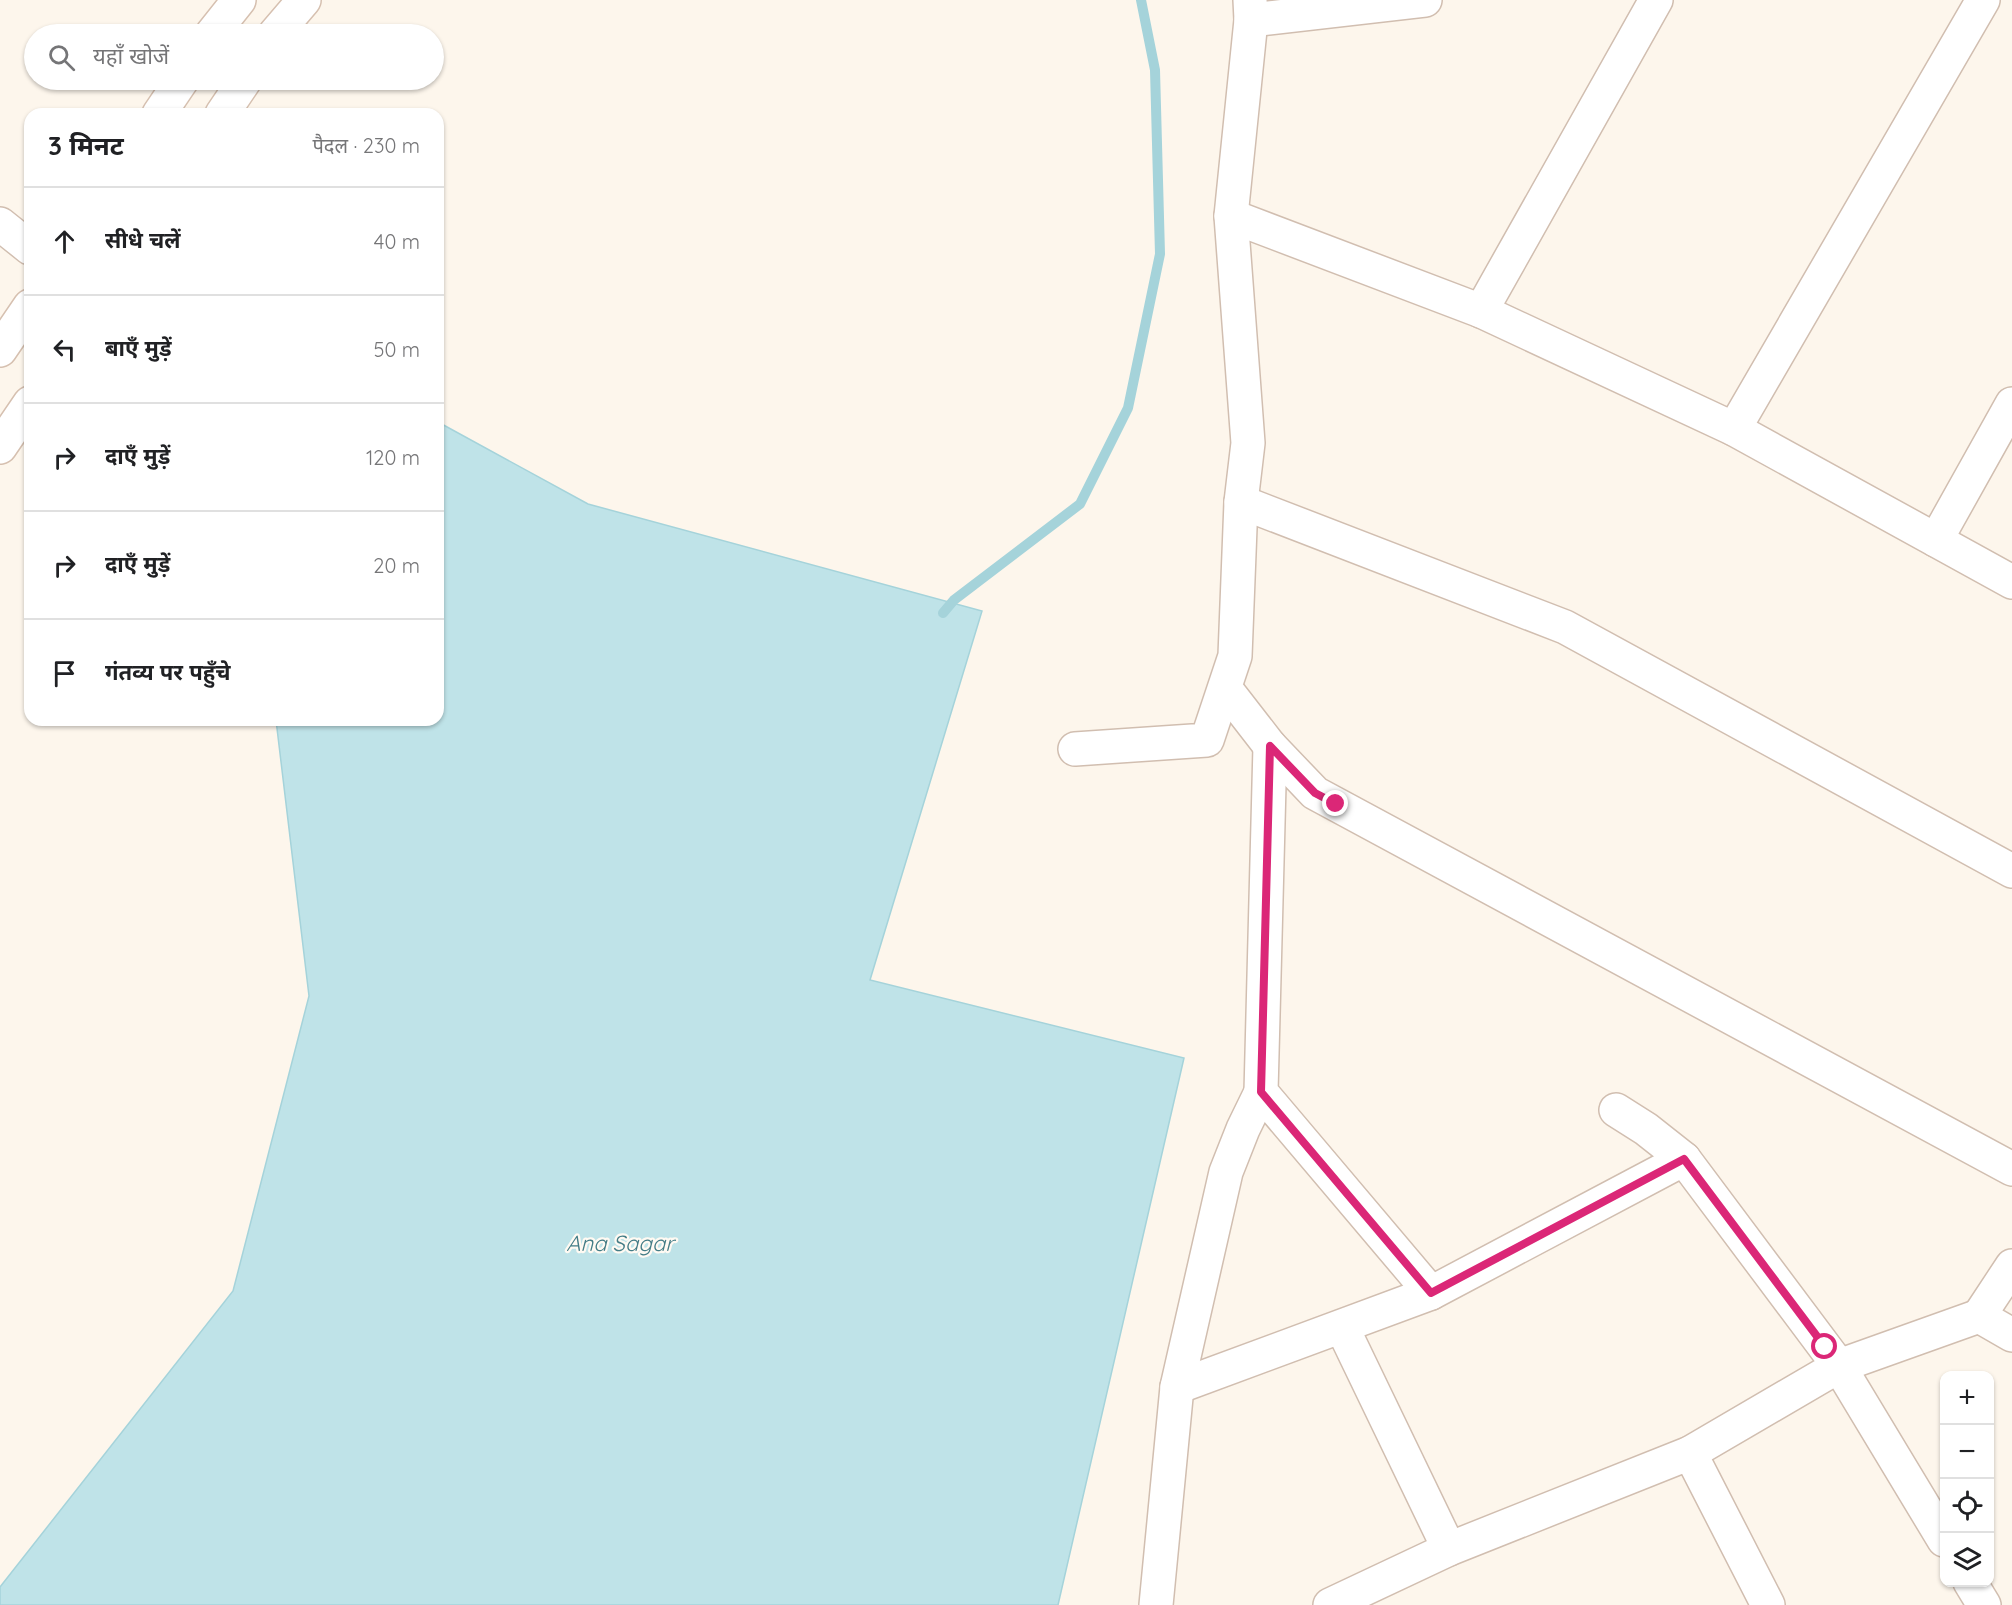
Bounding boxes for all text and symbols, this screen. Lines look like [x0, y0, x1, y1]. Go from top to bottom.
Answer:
search box [24, 24, 444, 90]
icon: search [45, 41, 78, 74]
text: यहाँ खोजें [93, 42, 169, 70]
text: 3 मिनट [48, 129, 124, 162]
text: पैदल · 230 m [312, 133, 420, 158]
icon: ahead [48, 225, 81, 258]
text: सीधे चलें [105, 226, 181, 254]
text: 40 m [374, 229, 420, 254]
icon: left [48, 333, 81, 366]
text: बाएँ मुड़ें [105, 334, 171, 362]
text: 50 m [374, 337, 420, 362]
icon: right [48, 441, 81, 474]
text: दाएँ मुड़ें [105, 442, 170, 470]
text: 120 m [366, 445, 420, 470]
icon: right [48, 549, 81, 582]
text: दाएँ मुड़ें [105, 550, 170, 578]
text: 20 m [373, 553, 420, 578]
icon: arrive [48, 657, 81, 690]
text: गंतव्य पर पहुँचे [105, 658, 230, 686]
route end [1322, 790, 1348, 816]
water label: Ana Sagar [566, 1229, 676, 1257]
route start [1811, 1333, 1837, 1359]
map controls [1940, 1371, 1994, 1587]
button: + [1940, 1371, 1994, 1425]
button: − [1940, 1425, 1994, 1479]
button: locate [1940, 1479, 1994, 1533]
button: layers [1940, 1533, 1994, 1587]

